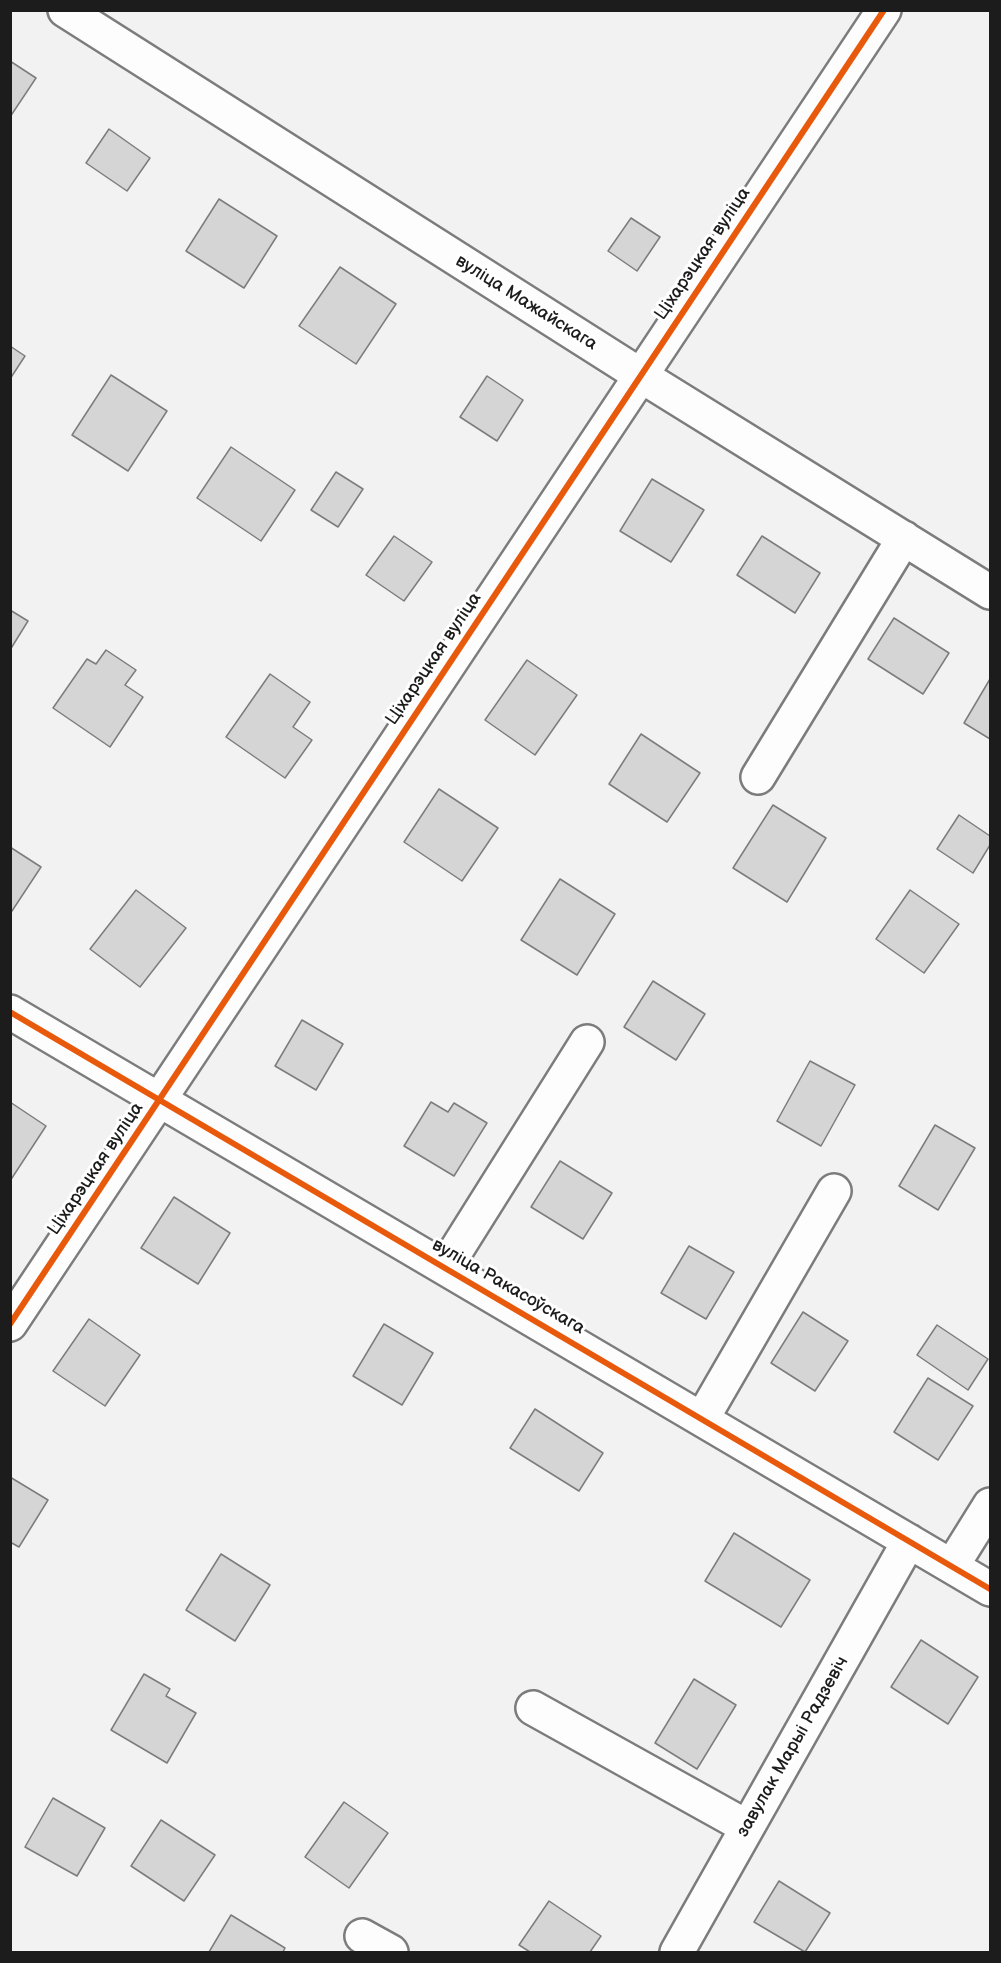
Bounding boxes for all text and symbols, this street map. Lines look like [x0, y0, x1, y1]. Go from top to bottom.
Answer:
street label: Ціхарэцкая вуліца [651, 184, 755, 324]
street label: вуліца Мажайскага [451, 251, 601, 355]
street label: Ціхарэцкая вуліца [382, 589, 486, 729]
street label: Ціхарэцкая вуліца [44, 1099, 148, 1239]
street label: вуліца Ракасоўскага [428, 1234, 588, 1340]
street label: завулак Марыі Радзевіч [732, 1653, 854, 1841]

